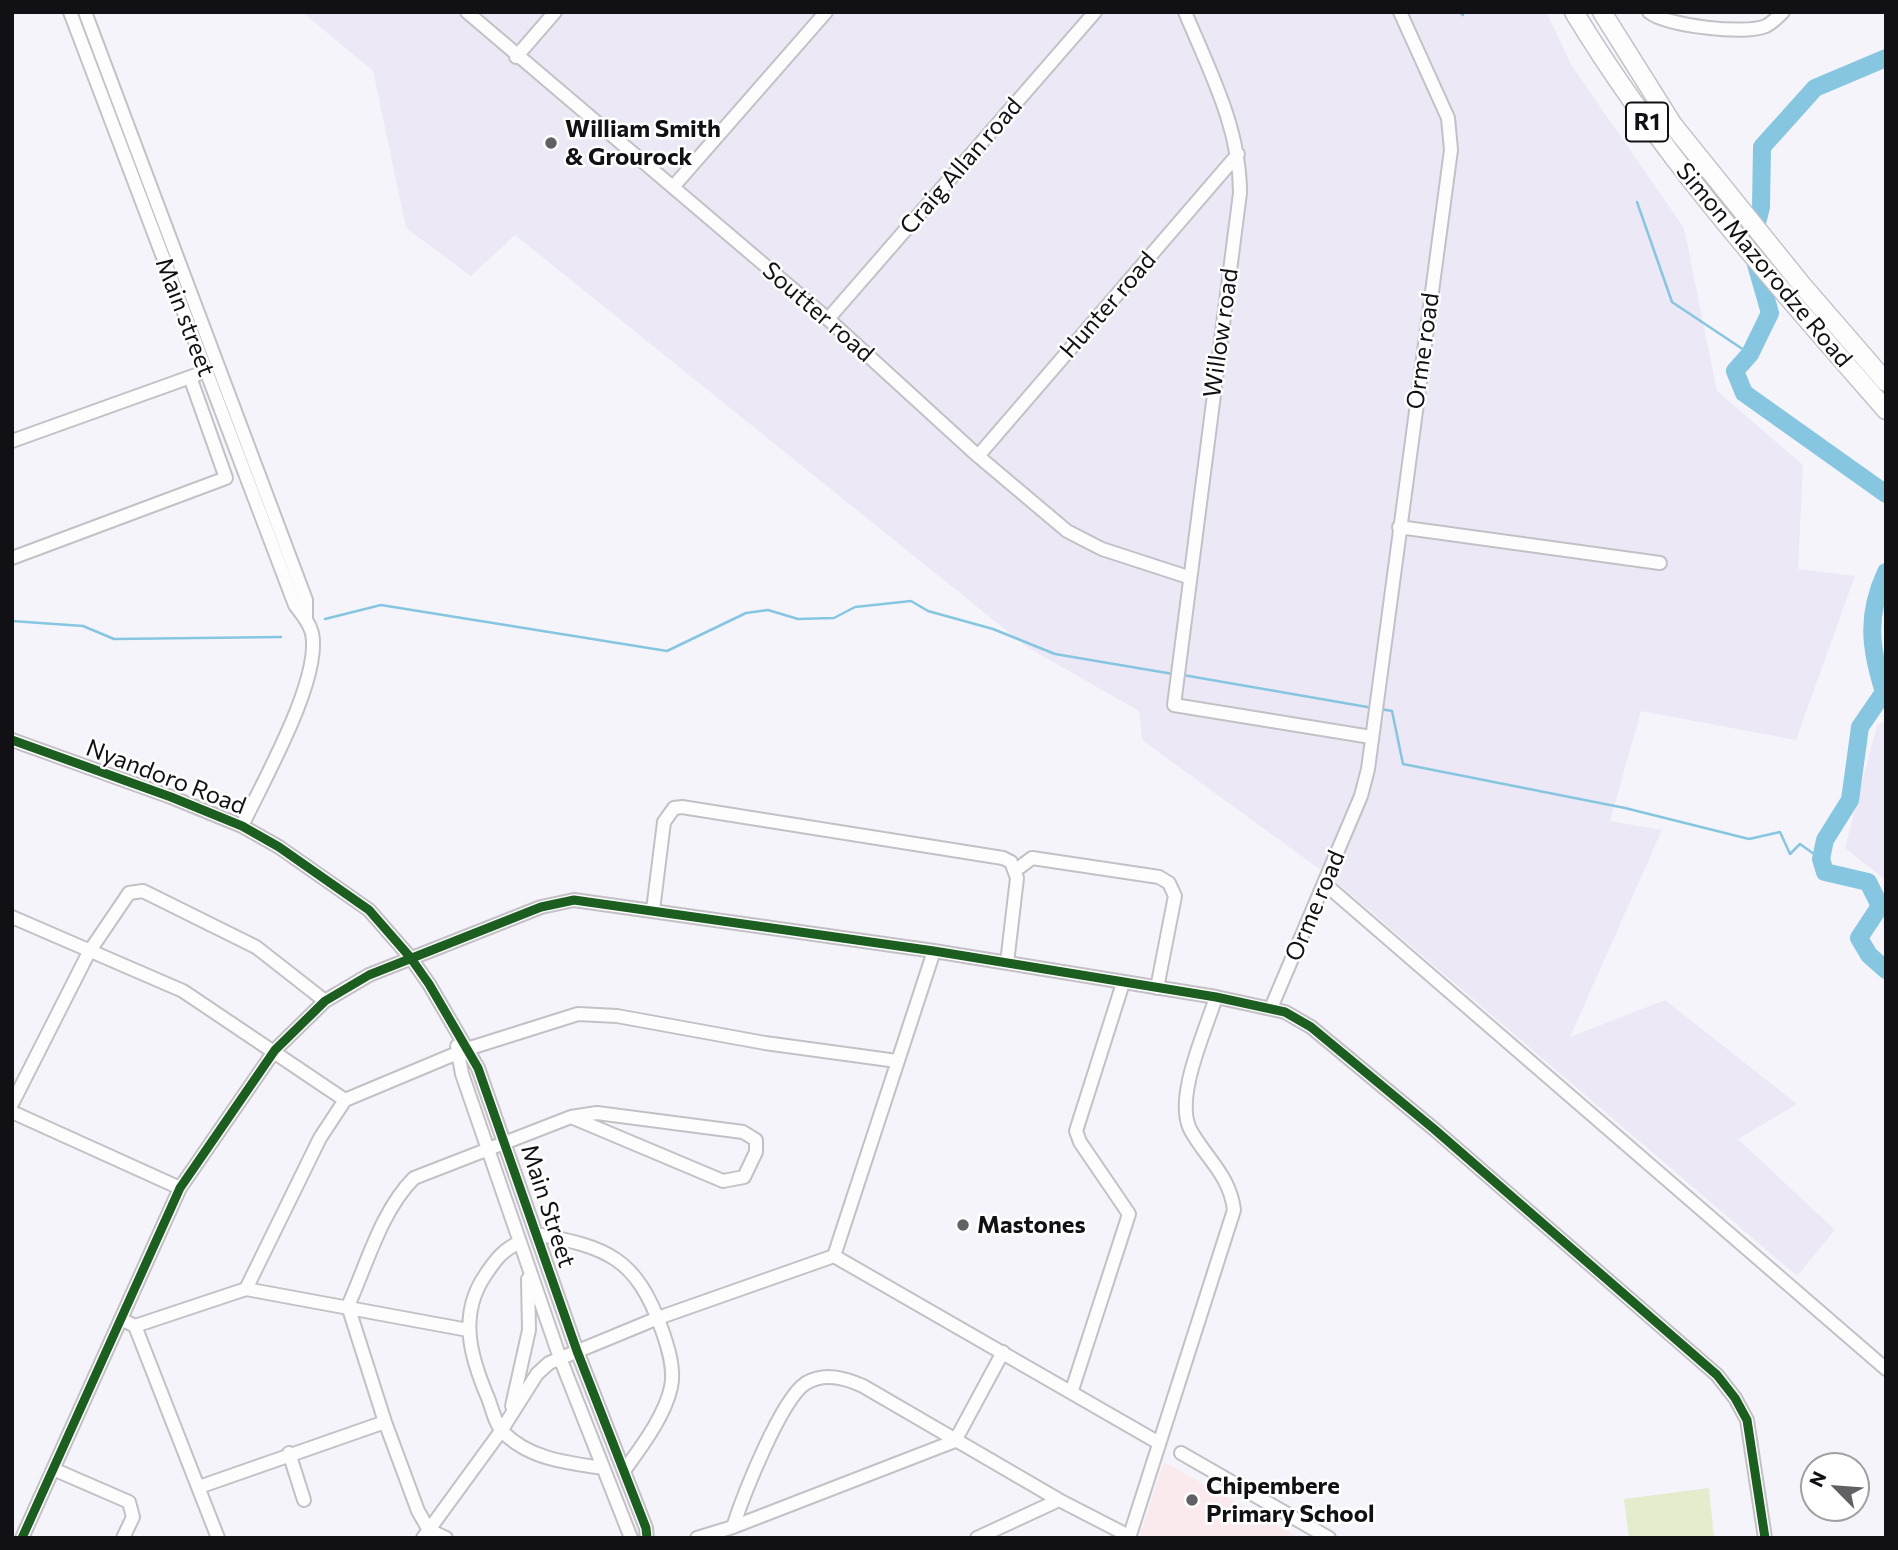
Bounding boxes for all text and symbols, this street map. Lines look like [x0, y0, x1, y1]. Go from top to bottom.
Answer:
street label: Craig Allan road [894, 92, 1028, 240]
road number: R1 [1626, 102, 1668, 141]
place label: William Smith & Grourock [565, 115, 721, 171]
marker: William Smith & Grourock [543, 135, 559, 151]
street label: Simon Mazorodze Road [1670, 157, 1858, 373]
street label: Hunter road [1054, 246, 1162, 364]
street label: Main street [149, 254, 221, 380]
street label: Soutter road [756, 256, 880, 368]
street label: Willow road [1198, 266, 1244, 400]
street label: Orme road [1401, 291, 1445, 411]
street label: Nyandoro Road [82, 733, 250, 821]
street label: Orme road [1279, 846, 1351, 966]
street label: Main Street [515, 1141, 581, 1271]
place label: Mastones [977, 1211, 1086, 1239]
marker: Mastones [955, 1217, 971, 1233]
north arrow [1800, 1452, 1870, 1522]
text: N [1804, 1467, 1831, 1490]
place label: Chipembere Primary School [1206, 1472, 1375, 1528]
marker: Chipembere Primary School [1184, 1492, 1200, 1508]

